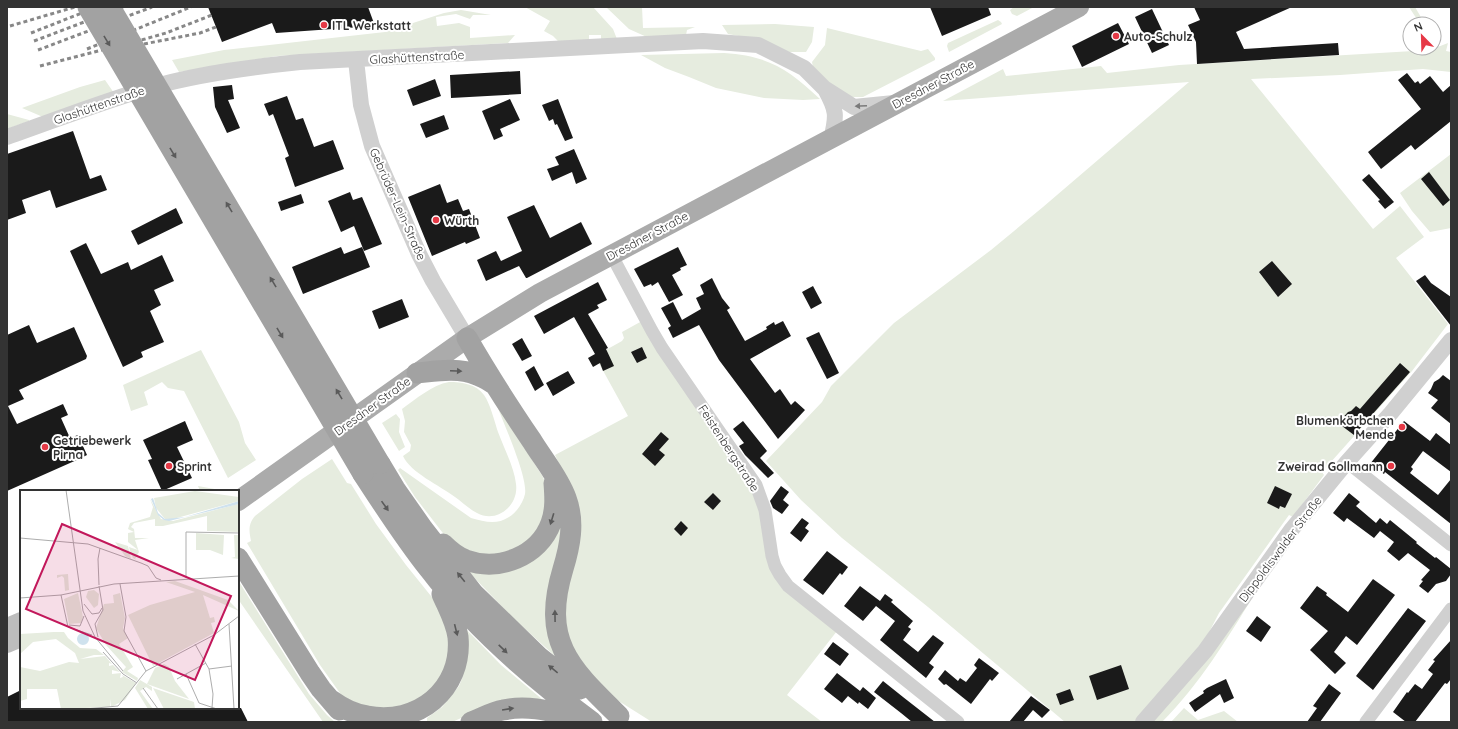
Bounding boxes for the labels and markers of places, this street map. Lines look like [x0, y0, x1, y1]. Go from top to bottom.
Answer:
place label: ITL Werkstatt [332, 18, 411, 33]
marker: ITL Werkstatt [319, 20, 329, 30]
place label: Auto-Schulz [1124, 29, 1192, 44]
marker: Auto-Schulz [1111, 31, 1121, 41]
place label: Würth [444, 213, 479, 228]
marker: Würth [431, 215, 441, 225]
place label: Blumenkörbchen Mende [1296, 413, 1394, 442]
marker: Blumenkörbchen Mende [1397, 422, 1407, 432]
place label: Getriebewerk Pirna [53, 433, 132, 462]
marker: Getriebewerk Pirna [40, 442, 50, 452]
place label: Sprint [177, 459, 212, 474]
place label: Zweirad Gollmann [1277, 459, 1383, 474]
marker: Sprint [164, 461, 174, 471]
marker: Zweirad Gollmann [1386, 461, 1396, 471]

